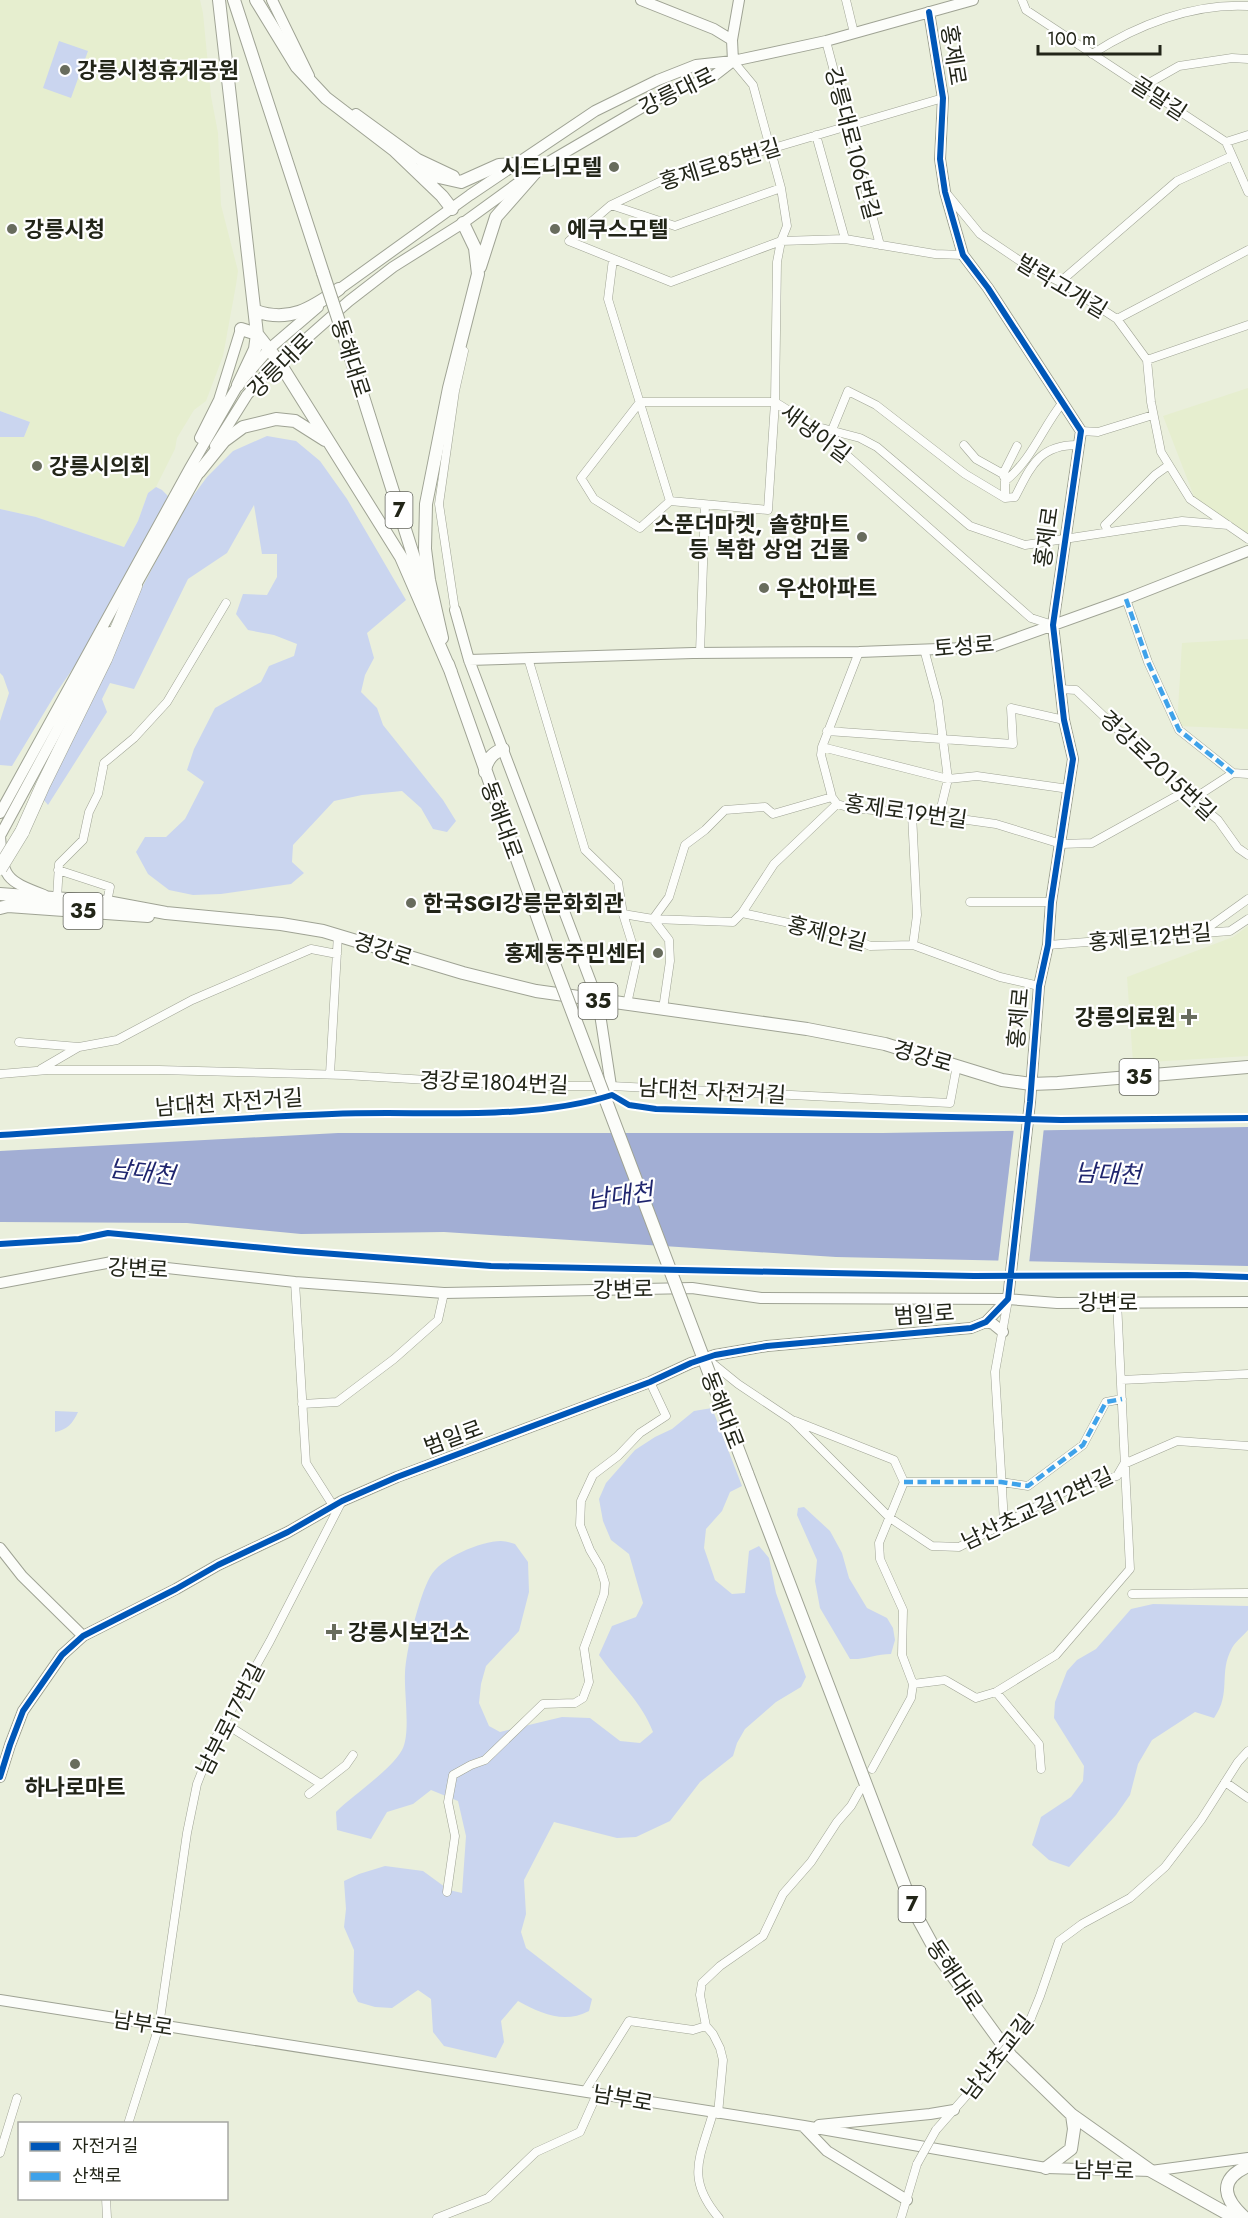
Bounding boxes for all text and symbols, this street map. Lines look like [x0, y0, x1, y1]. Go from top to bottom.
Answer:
scale bar [1038, 18, 1160, 56]
street label: 홍제로 [933, 23, 975, 87]
text: 100 m [1047, 26, 1096, 52]
place label: 강릉시청휴게공원 [77, 54, 239, 86]
street label: 강릉대로 [634, 59, 720, 123]
marker: 강릉시청휴게공원 [58, 63, 72, 77]
street label: 강릉대로106번길 [817, 63, 889, 223]
street label: 골말길 [1125, 68, 1193, 128]
street label: 홍제로85번길 [655, 130, 785, 198]
place label: 시드니모텔 [501, 151, 602, 183]
marker: 시드니모텔 [607, 160, 621, 174]
place label: 강릉시청 [24, 213, 105, 245]
place label: 에쿠스모텔 [567, 213, 668, 245]
marker: 강릉시청 [5, 222, 19, 236]
marker: 에쿠스모텔 [548, 222, 562, 236]
street label: 발락고개길 [1010, 246, 1114, 326]
street label: 동해대로 [323, 315, 379, 401]
street label: 강릉대로 [240, 325, 320, 405]
street label: 새냉이길 [774, 396, 858, 470]
place label: 강릉시의회 [49, 450, 150, 482]
marker: 강릉시의회 [30, 459, 44, 473]
road number: 7 [386, 492, 412, 528]
street label: 홍제로 [1026, 505, 1066, 569]
place label: 스푼더마켓, 솔향마트 등 복합 상업 건물 [654, 508, 850, 565]
marker: 스푼더마켓, 솔향마트 등 복합 상업 건물 [855, 530, 869, 544]
place label: 우산아파트 [776, 572, 877, 604]
marker: 우산아파트 [757, 581, 771, 595]
street label: 토성로 [932, 627, 996, 665]
street label: 경강로2015번길 [1093, 702, 1223, 828]
street label: 동해대로 [473, 776, 531, 864]
street label: 홍제로19번길 [842, 787, 970, 835]
place label: 한국SGI강릉문화회관 [423, 887, 624, 919]
road number: 35 [64, 893, 103, 929]
marker: 한국SGI강릉문화회관 [404, 896, 418, 910]
street label: 홍제안길 [784, 908, 870, 958]
street label: 홍제로12번길 [1087, 916, 1213, 958]
street label: 경강로 [349, 924, 417, 974]
place label: 홍제동주민센터 [504, 937, 646, 969]
marker: 홍제동주민센터 [651, 946, 665, 960]
road number: 35 [578, 983, 618, 1019]
street label: 홍제로 [999, 986, 1037, 1050]
place label: 강릉의료원 [1075, 1001, 1176, 1033]
marker: 강릉의료원 [1180, 1008, 1198, 1026]
street label: 경강로 [889, 1032, 957, 1080]
road number: 35 [1120, 1059, 1158, 1095]
street label: 경강로1804번길 [419, 1063, 569, 1101]
street label: 남대천 자전거길 [637, 1071, 787, 1111]
street label: 남대천 자전거길 [154, 1081, 304, 1123]
water label: 남대천 [107, 1150, 180, 1193]
water label: 남대천 [1074, 1155, 1145, 1192]
water label: 남대천 [585, 1173, 658, 1217]
street label: 강변로 [107, 1250, 169, 1286]
street label: 강변로 [592, 1272, 654, 1306]
street label: 강변로 [1078, 1286, 1138, 1318]
street label: 범일로 [893, 1296, 955, 1332]
street label: 동해대로 [694, 1366, 752, 1454]
street label: 범일로 [419, 1412, 487, 1462]
street label: 남산초교길12번길 [956, 1459, 1118, 1557]
place label: 강릉시보건소 [348, 1616, 469, 1648]
marker: 강릉시보건소 [325, 1623, 343, 1641]
street label: 남부로17번길 [188, 1657, 272, 1781]
marker: 하나로마트 [68, 1757, 82, 1771]
place label: 하나로마트 [24, 1771, 126, 1803]
road number: 7 [898, 1886, 926, 1922]
street label: 동해대로 [919, 1932, 991, 2018]
street label: 남부로 [111, 2002, 175, 2044]
street label: 남산초교길 [953, 2007, 1041, 2107]
street label: 남부로 [590, 2077, 656, 2119]
legend [18, 2122, 228, 2200]
text: 자전거길 [72, 2133, 138, 2159]
street label: 남부로 [1073, 2153, 1135, 2187]
text: 산책로 [72, 2163, 122, 2189]

